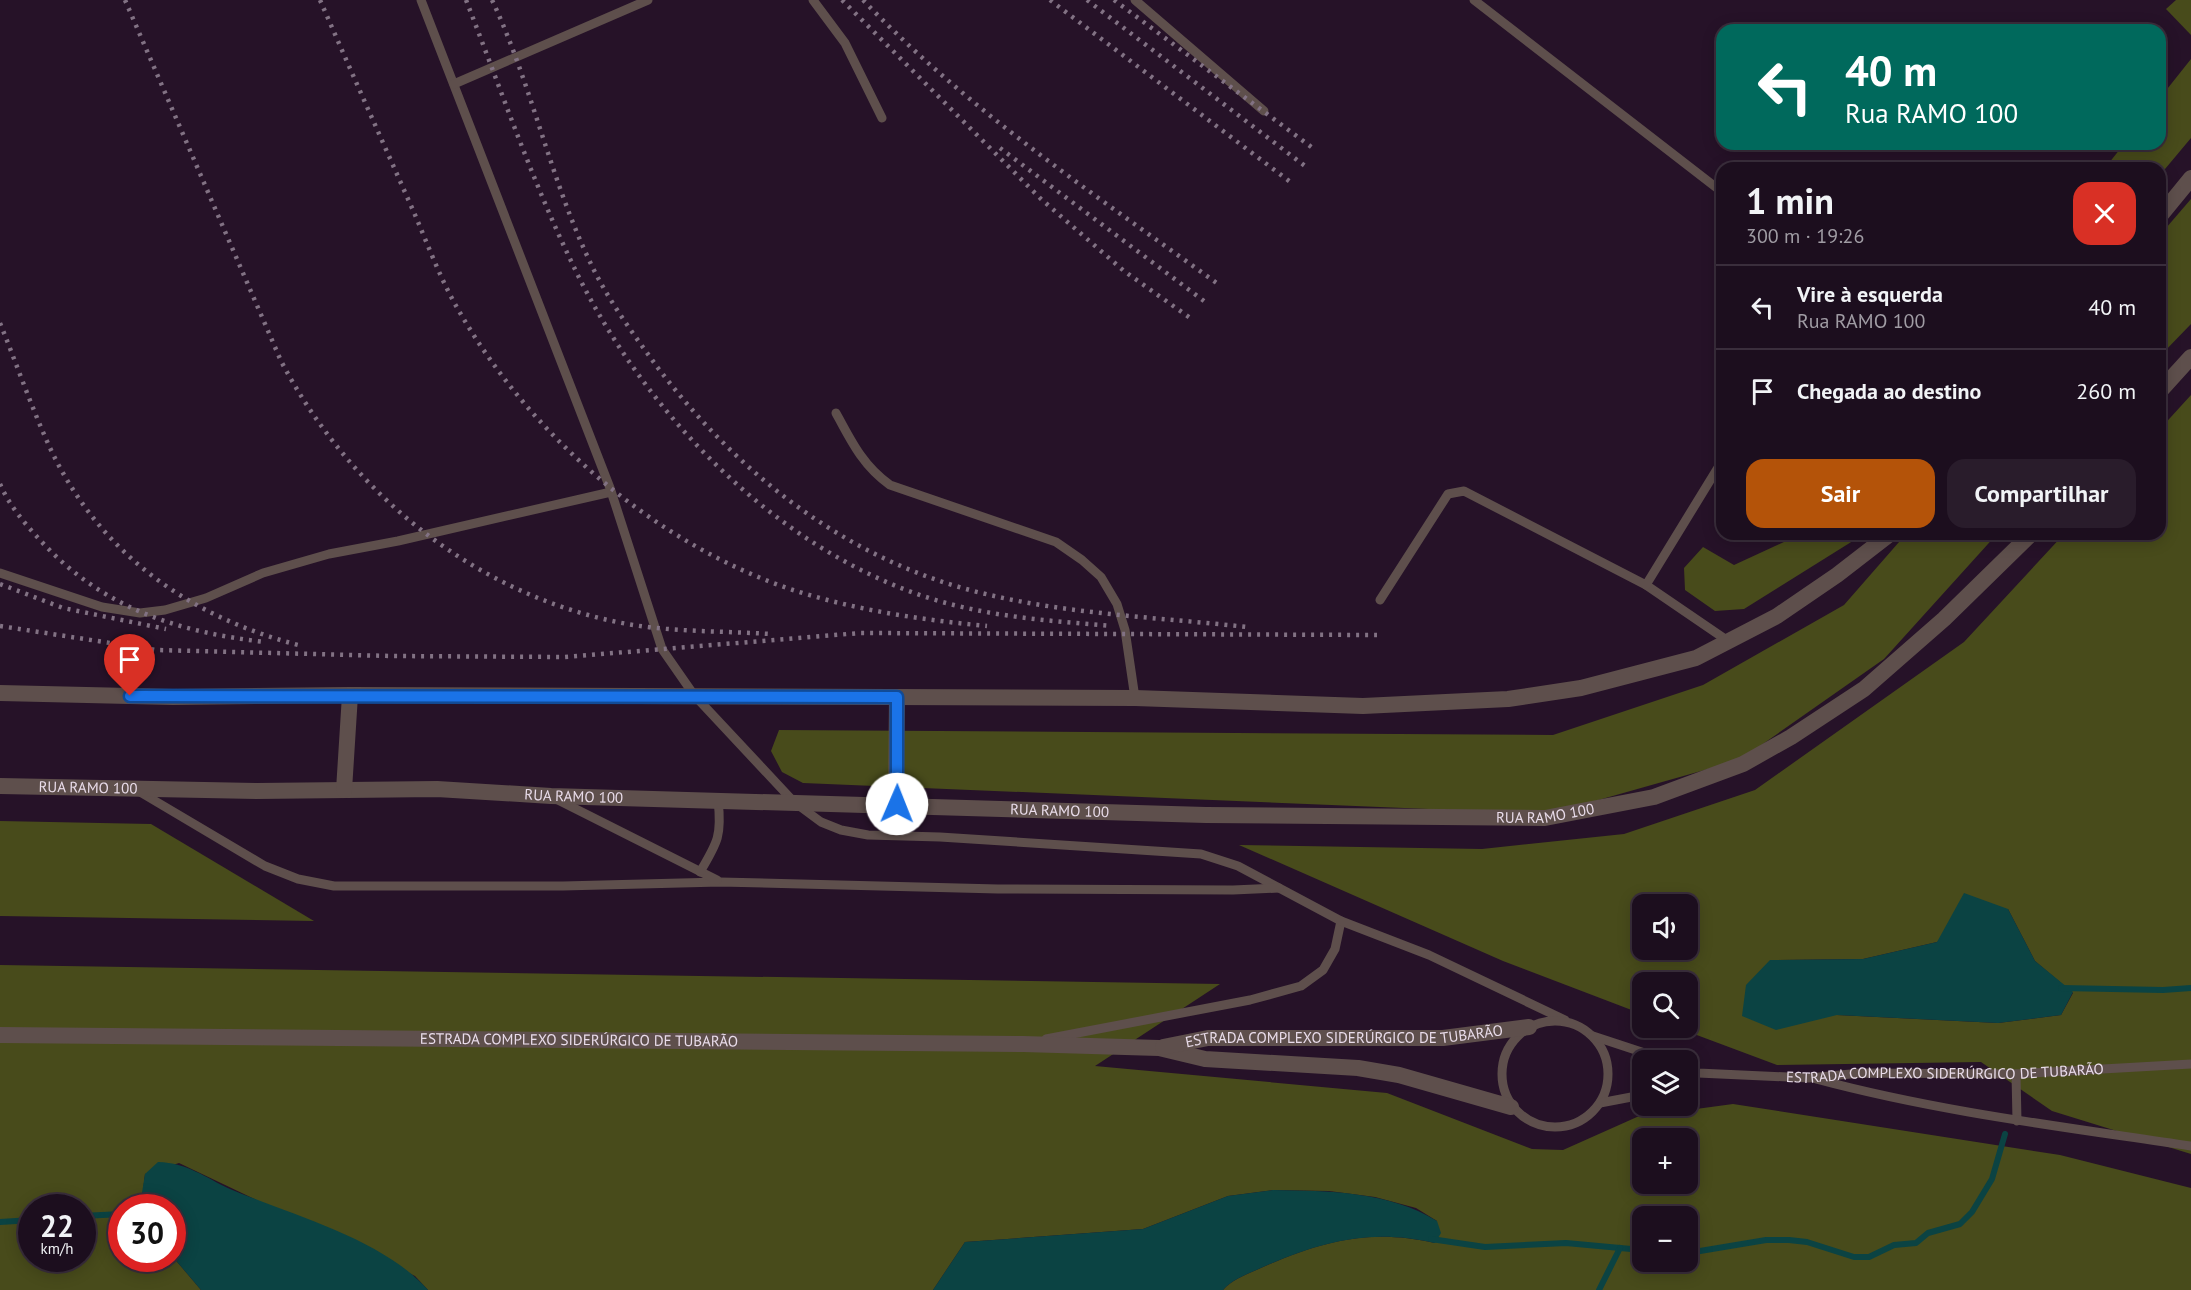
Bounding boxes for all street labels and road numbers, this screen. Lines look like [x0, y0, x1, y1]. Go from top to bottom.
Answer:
street label: RUA RAMO 100 [38, 777, 138, 798]
street label: RUA RAMO 100 [524, 784, 623, 807]
street label: RUA RAMO 100 [1010, 799, 1109, 821]
street label: RUA RAMO 100 [1496, 799, 1596, 827]
street label: ESTRADA COMPLEXO SIDERÚRGICO DE TUBARÃO [1184, 1020, 1504, 1051]
street label: ESTRADA COMPLEXO SIDERÚRGICO DE TUBARÃO [420, 1029, 738, 1050]
street label: ESTRADA COMPLEXO SIDERÚRGICO DE TUBARÃO [1786, 1059, 2104, 1087]

